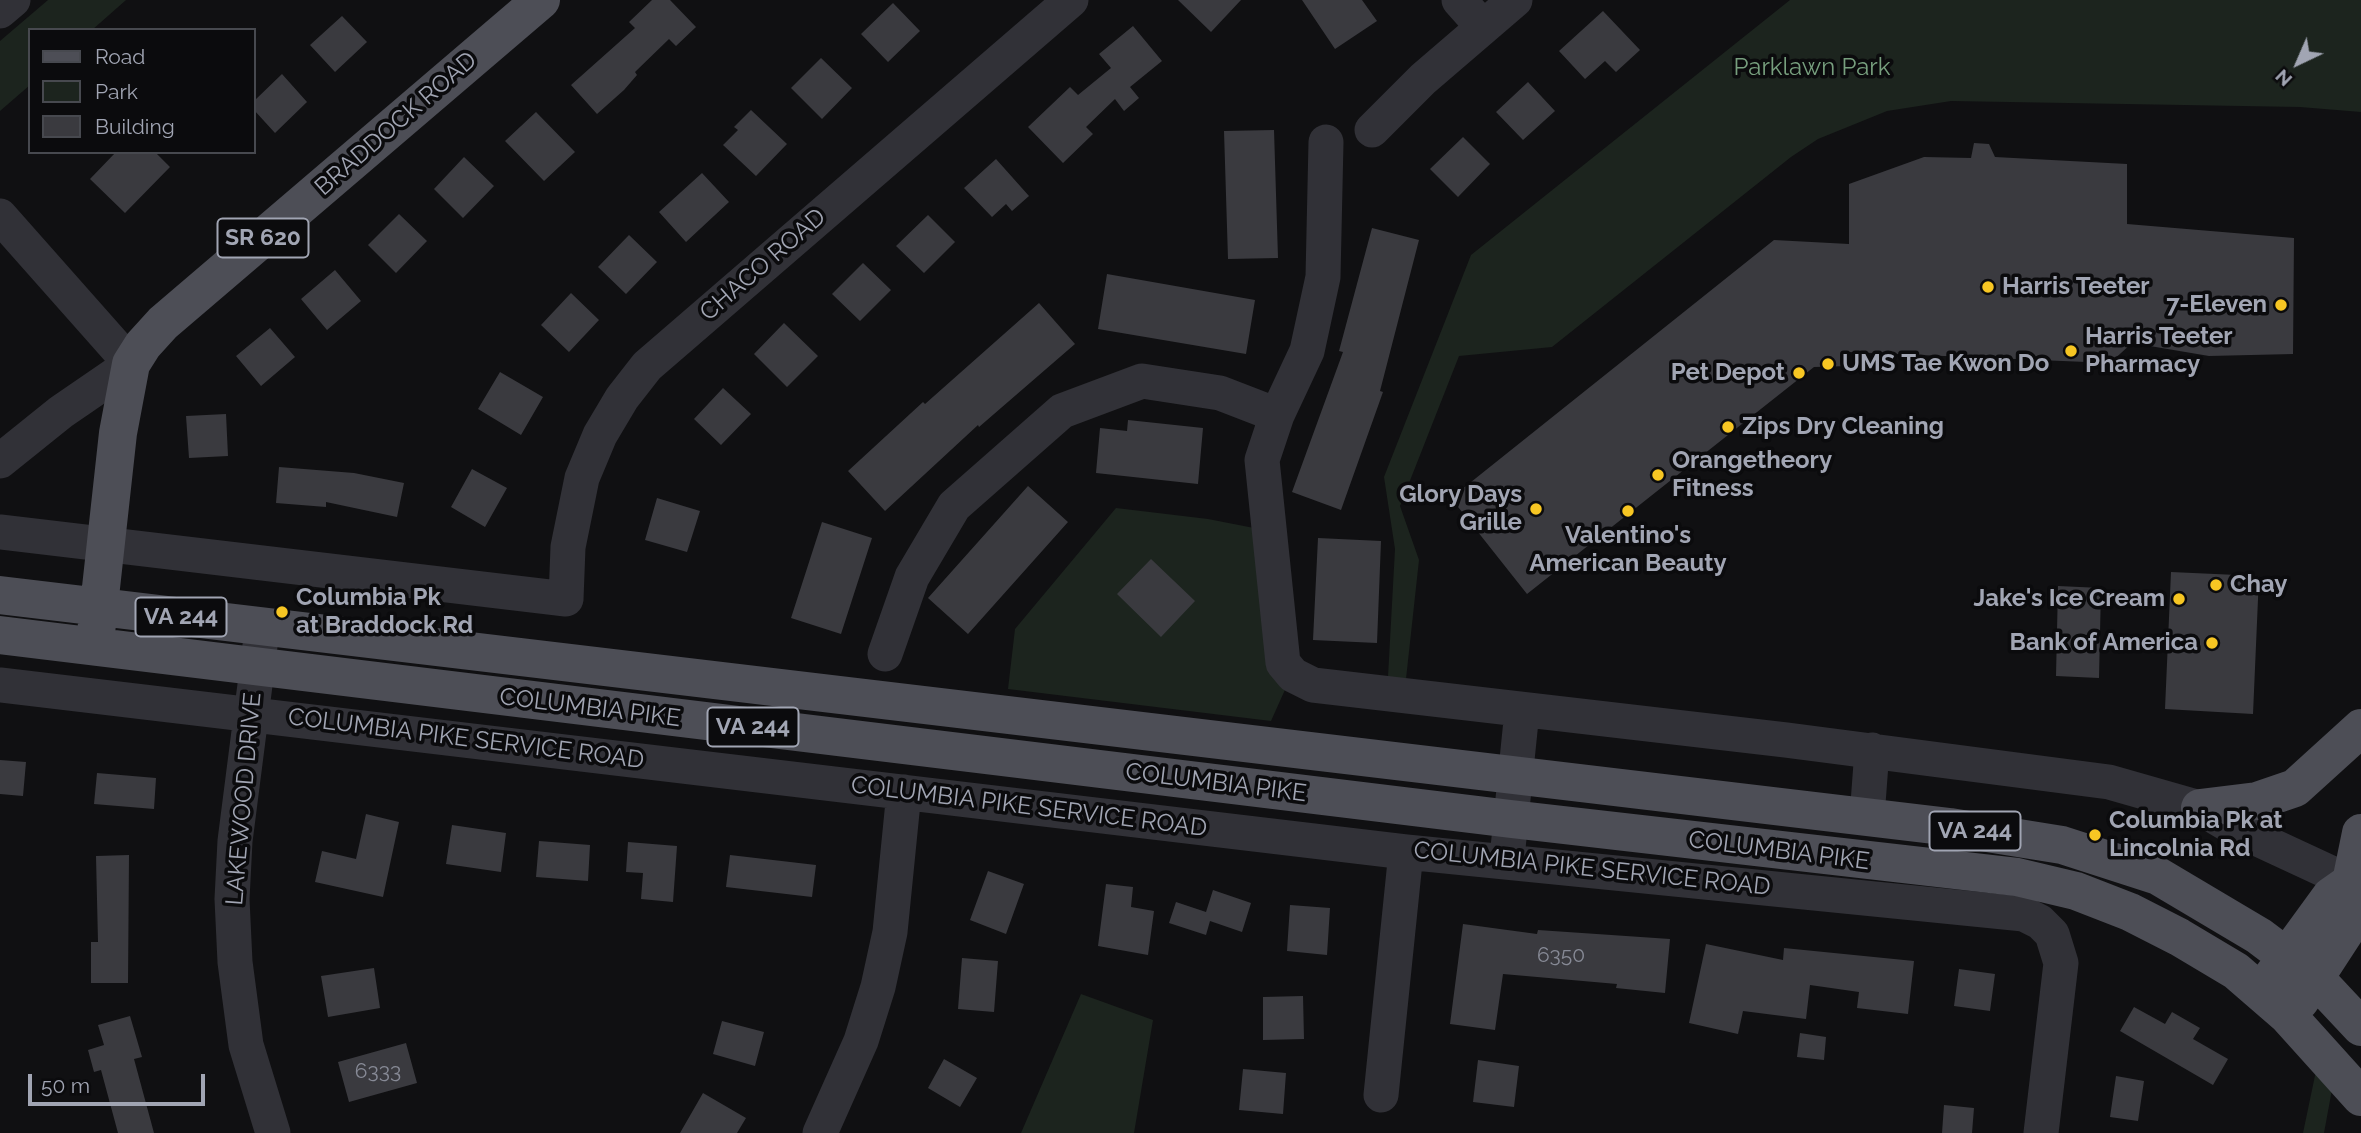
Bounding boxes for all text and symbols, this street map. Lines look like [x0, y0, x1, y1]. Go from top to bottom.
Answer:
legend [28, 28, 256, 154]
north arrow [2263, 28, 2333, 98]
text: Road [95, 44, 145, 69]
street label: BRADDOCK ROAD [309, 46, 483, 202]
park label: Parklawn Park [1734, 54, 1890, 82]
text: N [2271, 65, 2296, 91]
text: Park [95, 79, 138, 104]
text: Building [95, 114, 175, 139]
street label: CHACO ROAD [694, 203, 832, 327]
road number: SR 620 [218, 218, 308, 258]
place label: Harris Teeter [2002, 273, 2150, 301]
marker: Harris Teeter [1980, 279, 1996, 295]
place label: 7-Eleven [2166, 291, 2267, 319]
marker: 7-Eleven [2273, 297, 2289, 313]
place label: Harris Teeter Pharmacy [2085, 323, 2233, 379]
marker: Harris Teeter Pharmacy [2063, 343, 2079, 359]
place label: UMS Tae Kwon Do [1842, 350, 2049, 378]
marker: UMS Tae Kwon Do [1820, 356, 1836, 372]
place label: Pet Depot [1671, 359, 1785, 387]
marker: Pet Depot [1791, 365, 1807, 381]
place label: Zips Dry Cleaning [1742, 413, 1944, 441]
marker: Zips Dry Cleaning [1720, 419, 1736, 435]
place label: Orangetheory Fitness [1672, 447, 1832, 503]
marker: Orangetheory Fitness [1650, 467, 1666, 483]
place label: Glory Days Grille [1399, 481, 1522, 537]
marker: Glory Days Grille [1528, 501, 1544, 517]
marker: Valentino's American Beauty [1620, 503, 1636, 519]
place label: Valentino's American Beauty [1529, 522, 1727, 578]
place label: Chay [2230, 571, 2287, 599]
marker: Chay [2208, 577, 2224, 593]
place label: Columbia Pk at Braddock Rd [296, 584, 473, 640]
place label: Jake's Ice Cream [1974, 585, 2165, 613]
marker: Jake's Ice Cream [2171, 591, 2187, 607]
road number: VA 244 [136, 597, 227, 636]
marker: Columbia Pk at Braddock Rd [274, 604, 290, 620]
place label: Bank of America [2010, 629, 2198, 657]
marker: Bank of America [2204, 635, 2220, 651]
street label: COLUMBIA PIKE [498, 683, 682, 733]
street label: LAKEWOOD DRIVE [220, 691, 268, 907]
street label: COLUMBIA PIKE SERVICE ROAD [286, 703, 646, 775]
road number: VA 244 [708, 708, 798, 747]
street label: COLUMBIA PIKE [1124, 758, 1308, 808]
street label: COLUMBIA PIKE SERVICE ROAD [849, 771, 1209, 843]
place label: Columbia Pk at Lincolnia Rd [2109, 807, 2283, 863]
road number: VA 244 [1930, 811, 2021, 850]
street label: COLUMBIA PIKE [1687, 826, 1871, 876]
marker: Columbia Pk at Lincolnia Rd [2087, 827, 2103, 843]
street label: COLUMBIA PIKE SERVICE ROAD [1412, 836, 1772, 902]
house number: 6350 [1537, 943, 1585, 969]
house number: 6333 [355, 1059, 401, 1085]
scale bar [32, 1060, 208, 1104]
text: 50 m [41, 1073, 90, 1098]

